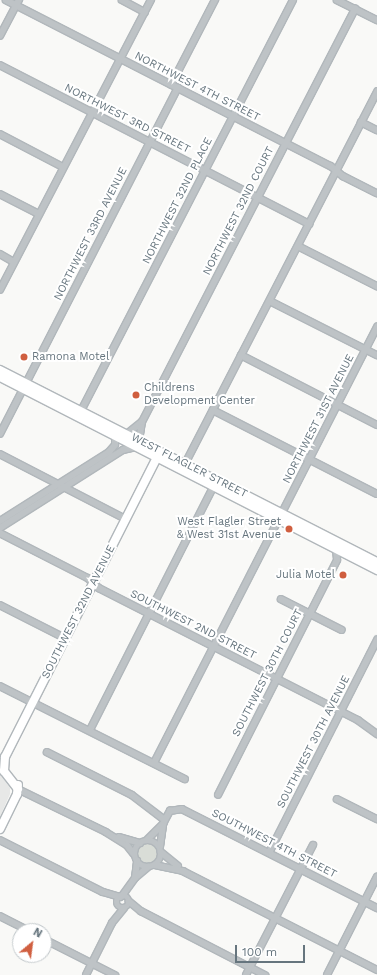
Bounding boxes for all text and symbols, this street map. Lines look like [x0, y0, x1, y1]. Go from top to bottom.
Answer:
street label: NORTHWEST 4TH STREET [132, 50, 262, 124]
street label: NORTHWEST 3RD STREET [62, 81, 192, 157]
street label: NORTHWEST 32ND PLACE [140, 136, 216, 266]
street label: NORTHWEST 32ND COURT [201, 144, 277, 278]
street label: NORTHWEST 33RD AVENUE [51, 165, 131, 303]
place label: Ramona Motel [32, 350, 110, 364]
marker: Ramona Motel [19, 352, 29, 362]
street label: NORTHWEST 31ST AVENUE [280, 352, 358, 486]
place label: Childrens Development Center [144, 382, 255, 408]
marker: Childrens Development Center [131, 390, 141, 400]
street label: WEST FLAGLER STREET [129, 431, 249, 501]
place label: West Flagler Street & West 31st Avenue [176, 516, 281, 542]
marker: West Flagler Street & West 31st Avenue [284, 524, 294, 534]
street label: SOUTHWEST 32ND AVENUE [39, 543, 119, 681]
place label: Julia Motel [276, 568, 335, 582]
marker: Julia Motel [338, 570, 348, 580]
street label: SOUTHWEST 2ND STREET [128, 587, 258, 663]
street label: SOUTHWEST 30TH COURT [230, 607, 306, 739]
street label: SOUTHWEST 30TH AVENUE [275, 673, 353, 811]
street label: SOUTHWEST 4TH STREET [209, 807, 339, 881]
north arrow [12, 923, 52, 963]
text: N [31, 925, 44, 941]
scale bar [237, 937, 307, 963]
text: 100 m [242, 945, 277, 959]

